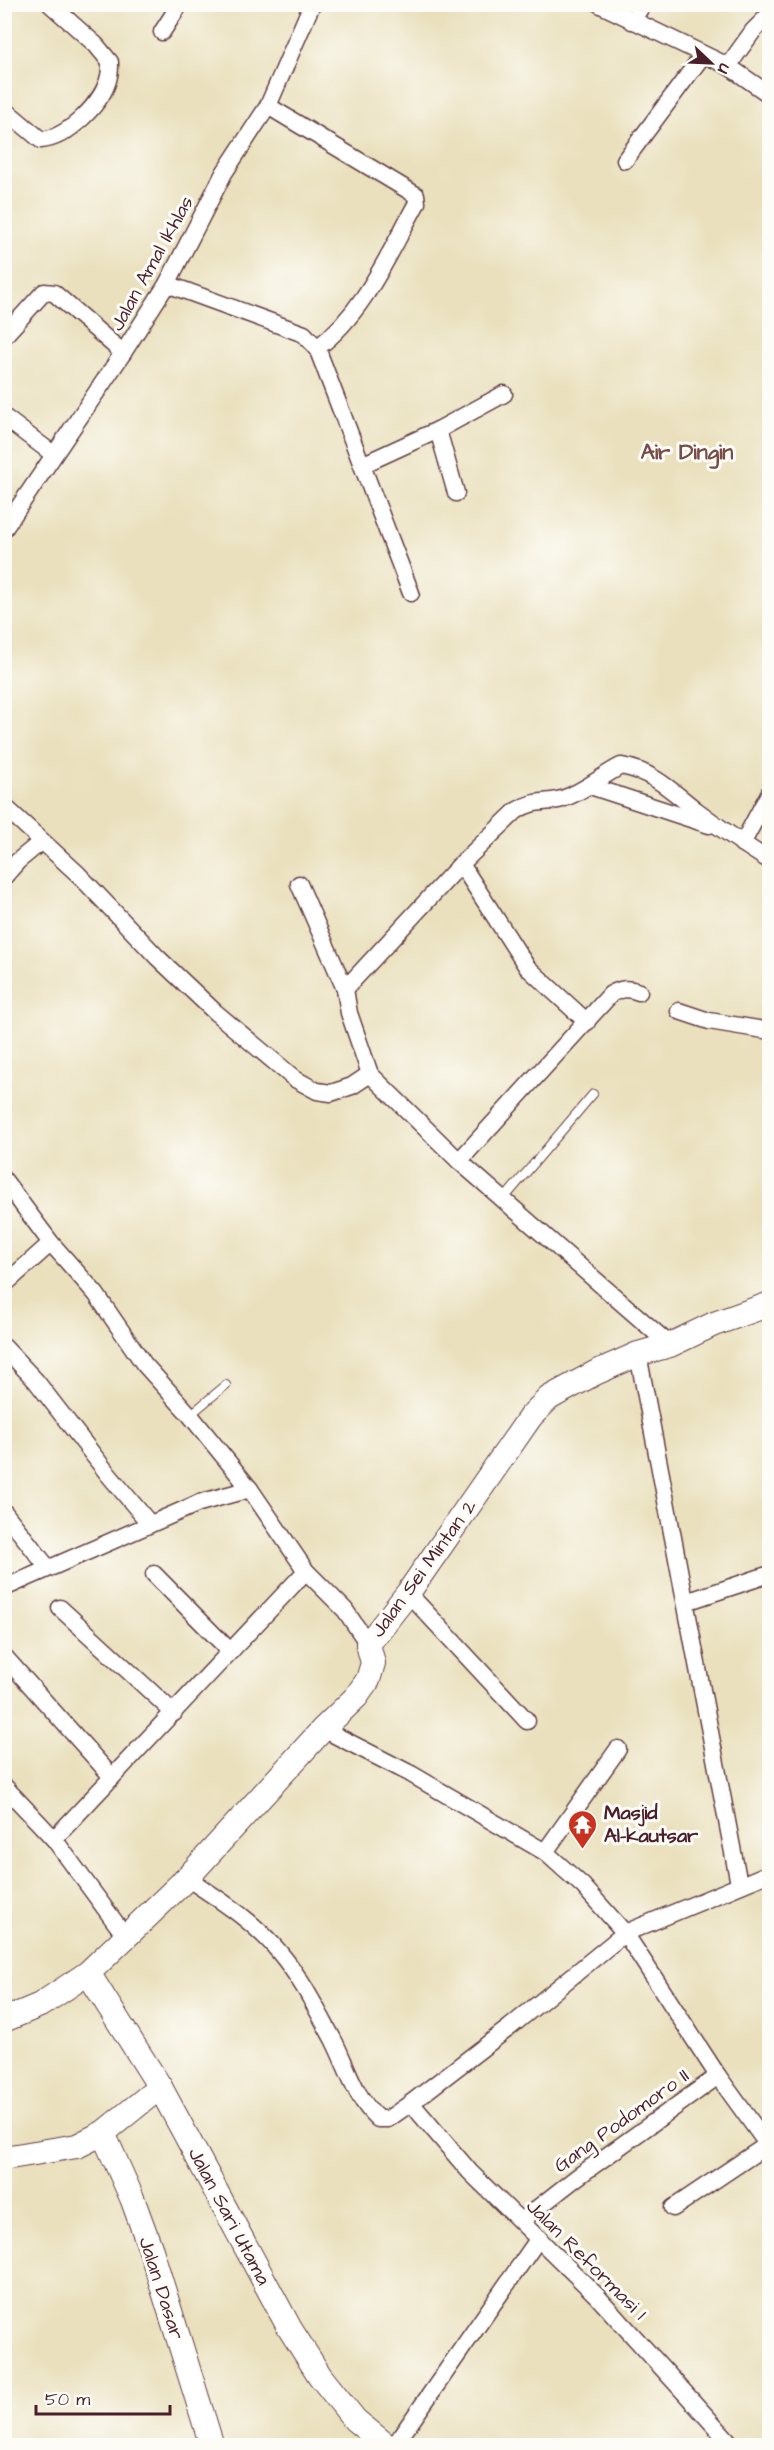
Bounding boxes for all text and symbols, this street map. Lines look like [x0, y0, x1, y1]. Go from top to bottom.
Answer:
north arrow [681, 33, 741, 93]
text: U [712, 60, 736, 77]
street label: Jalan Amal Ikhlas [103, 191, 201, 336]
district label: Air Dingin [641, 437, 733, 469]
street label: Jalan Sei Mintan 2 [364, 1494, 484, 1643]
place label: Masjid Al-kautsar [604, 1799, 699, 1850]
temple icon: Masjid Al-kautsar [567, 1808, 599, 1850]
street label: Gang Podomoro II [548, 2062, 696, 2180]
street label: Jalan Sari Utama [181, 2143, 277, 2290]
street label: Jalan Reformasi 1 [520, 2193, 653, 2327]
street label: Jalan Dasar [131, 2233, 191, 2343]
scale bar [36, 2378, 170, 2416]
text: 50 m [45, 2387, 90, 2412]

